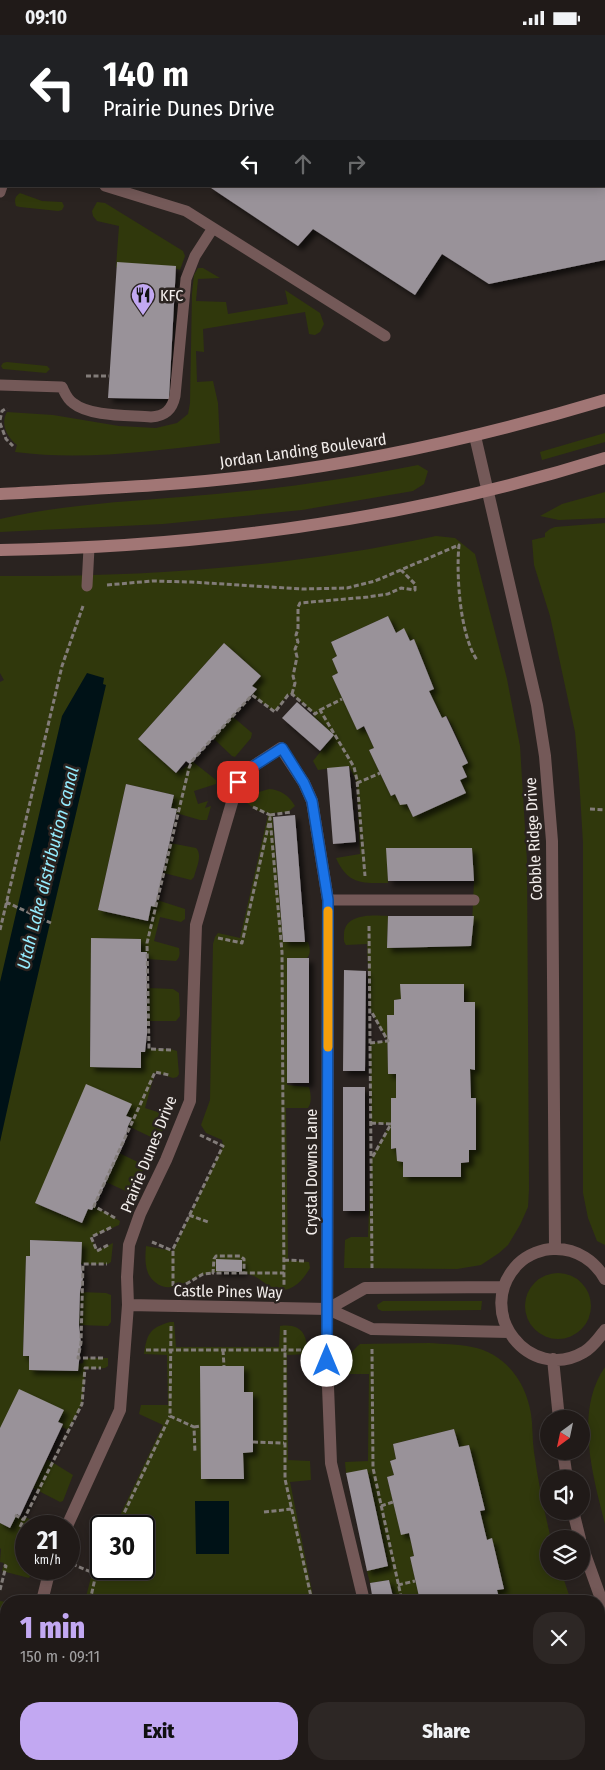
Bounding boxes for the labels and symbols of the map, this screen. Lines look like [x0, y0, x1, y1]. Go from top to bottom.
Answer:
restaurant icon: KFC [130, 282, 156, 316]
place label: KFC [160, 286, 183, 305]
street label: Jordan Landing Boulevard [219, 429, 388, 472]
pin [217, 761, 259, 803]
water label: Utah Lake distribution canal [12, 764, 84, 972]
street label: Cobble Ridge Drive [521, 777, 546, 901]
street label: Prairie Dunes Drive [116, 1093, 181, 1216]
street label: Crystal Downs Lane [302, 1109, 321, 1235]
street label: Castle Pines Way [173, 1281, 283, 1302]
position arrow [300, 1334, 352, 1386]
north arrow [540, 1410, 590, 1460]
speed limit sign: 30 [90, 1515, 155, 1580]

